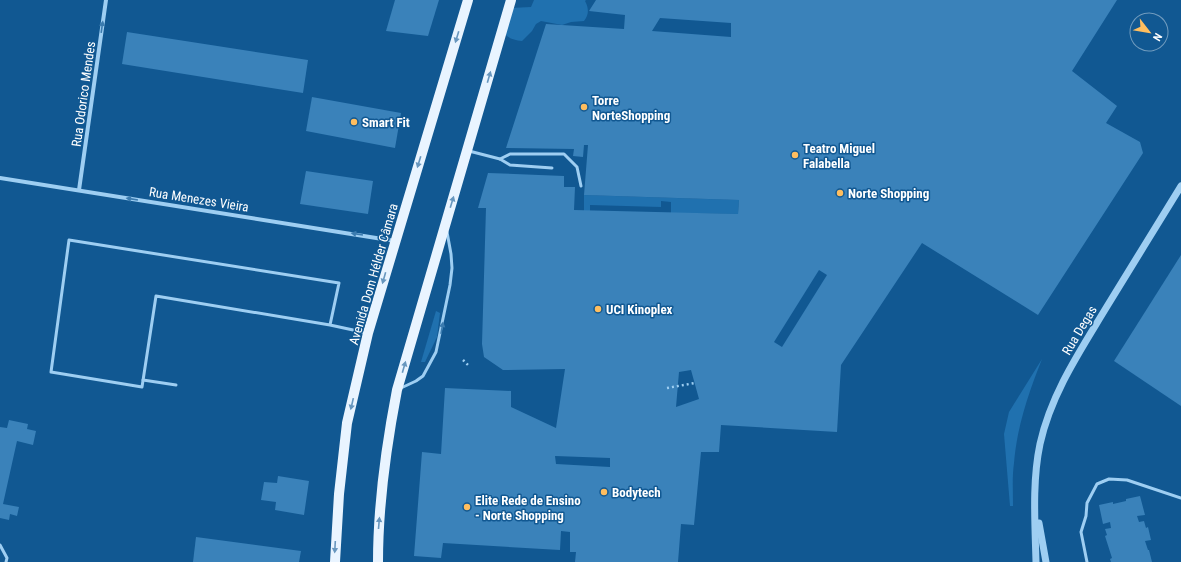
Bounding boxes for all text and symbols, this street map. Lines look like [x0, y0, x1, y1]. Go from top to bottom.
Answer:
north arrow [1129, 12, 1169, 52]
one-way arrow [99, 21, 105, 33]
text: N [1150, 31, 1164, 43]
one-way arrow [454, 32, 460, 44]
street label: Rua Odorico Mendes [69, 40, 98, 148]
one-way arrow [486, 71, 492, 83]
place label: Torre NorteShopping [592, 93, 670, 123]
marker: Torre NorteShopping [579, 102, 589, 112]
place label: Smart Fit [362, 115, 410, 130]
marker: Smart Fit [349, 117, 359, 127]
place label: Teatro Miguel Falabella [803, 141, 875, 171]
marker: Teatro Miguel Falabella [790, 150, 800, 160]
one-way arrow [416, 156, 422, 168]
street label: Rua Menezes Vieira [148, 184, 250, 215]
place label: Norte Shopping [848, 186, 929, 201]
marker: Norte Shopping [835, 188, 845, 198]
one-way arrow [126, 196, 138, 202]
one-way arrow [449, 196, 455, 208]
street label: Avenida Dom Hélder Câmara [346, 202, 401, 347]
one-way arrow [351, 231, 363, 237]
one-way arrow [381, 273, 387, 285]
place label: UCI Kinoplex [606, 302, 673, 317]
street label: Rua Degas [1059, 303, 1100, 357]
marker: UCI Kinoplex [593, 304, 603, 314]
one-way arrow [439, 322, 445, 334]
one-way arrow [401, 361, 407, 373]
one-way arrow [348, 398, 354, 410]
place label: Bodytech [612, 485, 661, 500]
marker: Bodytech [599, 487, 609, 497]
place label: Elite Rede de Ensino - Norte Shopping [475, 493, 581, 523]
marker: Elite Rede de Ensino - Norte Shopping [462, 502, 472, 512]
one-way arrow [376, 517, 382, 529]
one-way arrow [332, 541, 339, 553]

